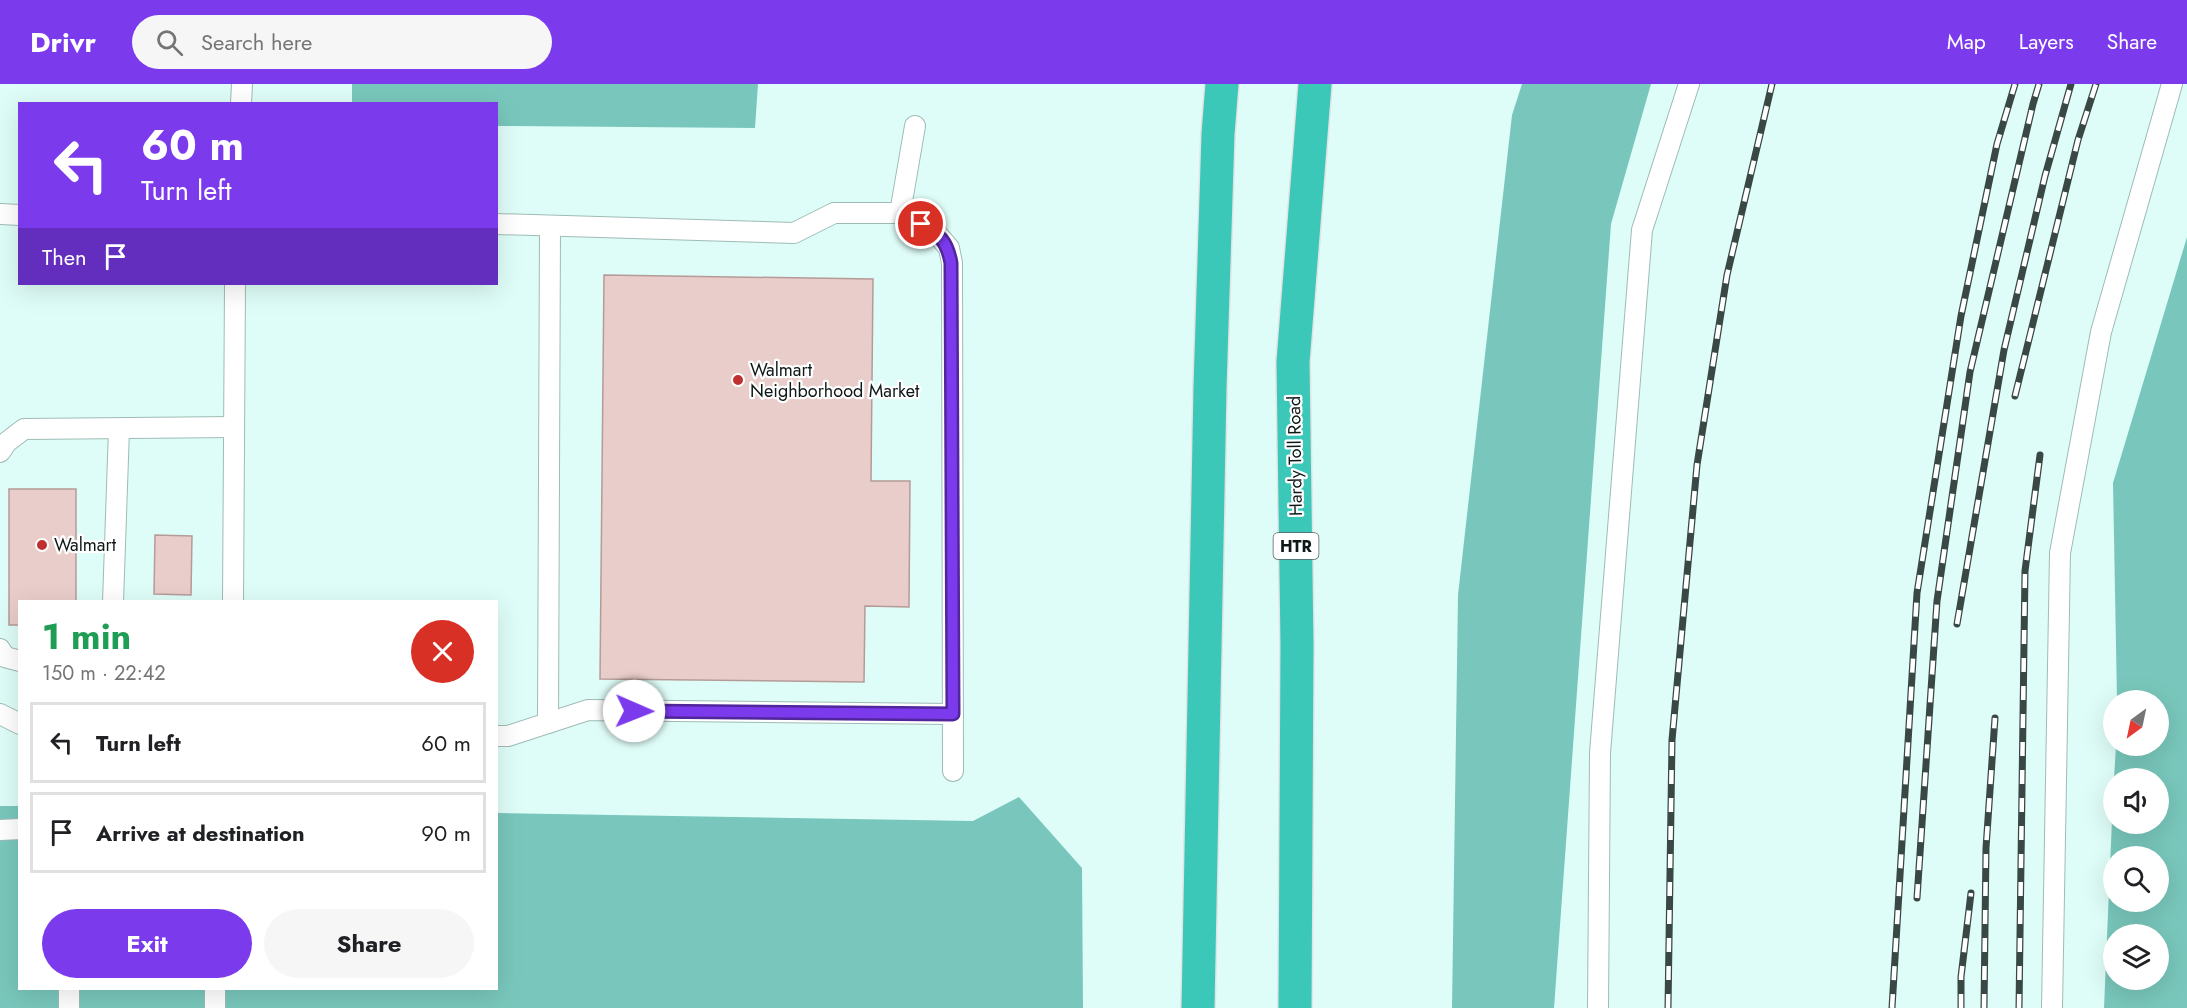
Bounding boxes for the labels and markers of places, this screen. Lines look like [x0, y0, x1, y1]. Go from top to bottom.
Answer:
pin [895, 198, 946, 249]
place label: Walmart Neighborhood Market [750, 357, 920, 404]
marker: Walmart Neighborhood Market [731, 373, 745, 387]
place label: Walmart [54, 532, 117, 558]
marker: Walmart [35, 538, 49, 552]

